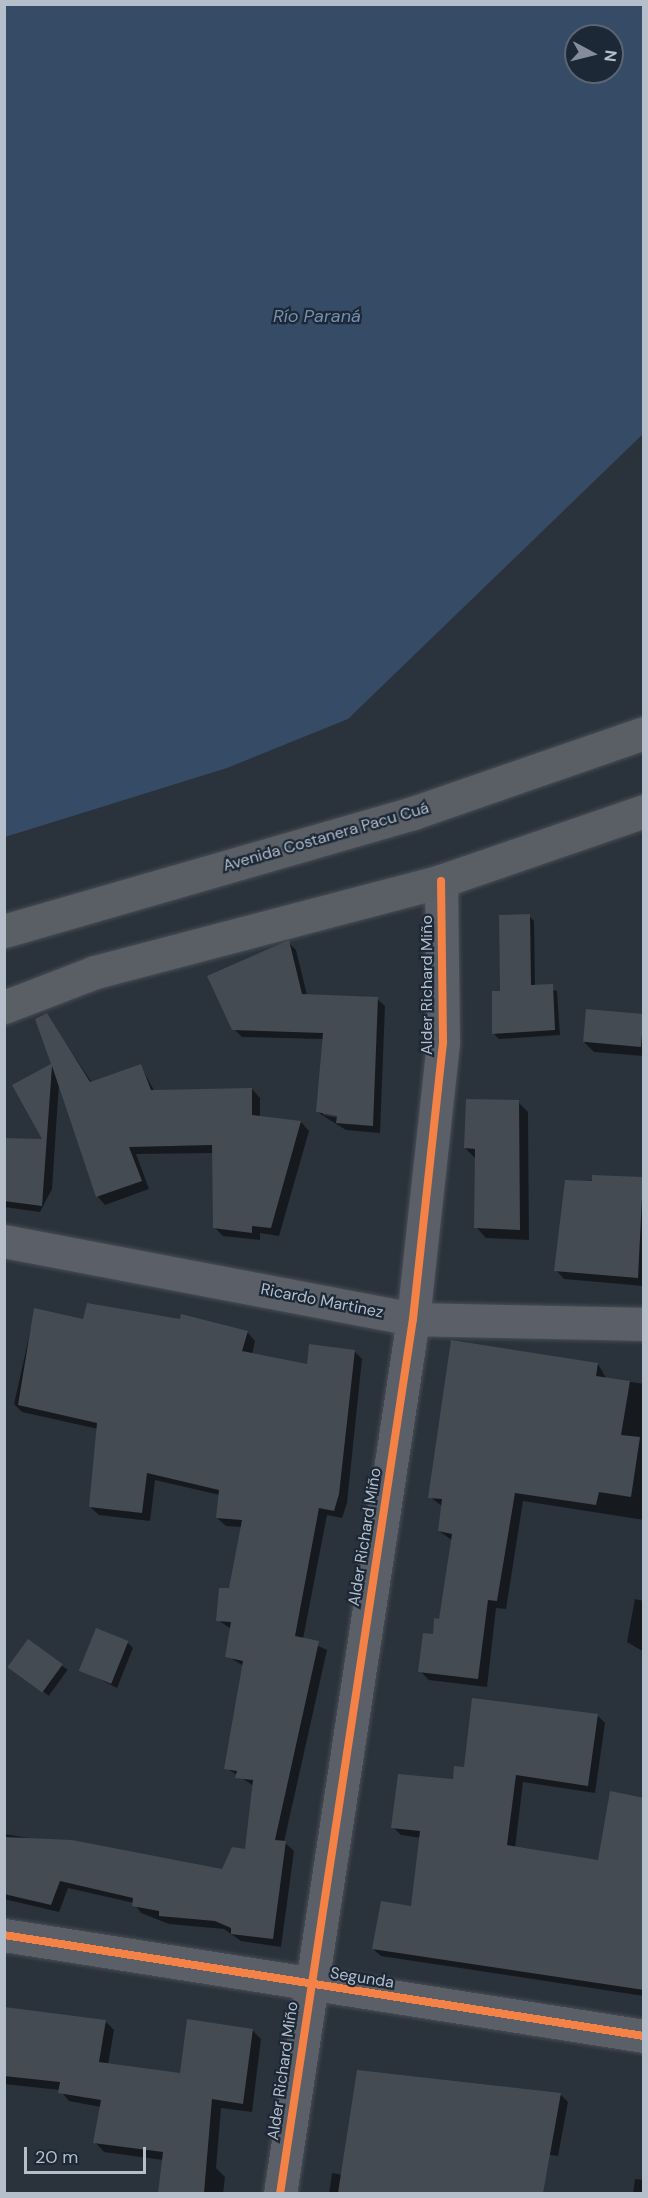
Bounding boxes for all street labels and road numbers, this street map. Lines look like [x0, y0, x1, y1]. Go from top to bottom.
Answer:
street label: Avenida Costanera Pacu Cuá [221, 798, 431, 876]
street label: Alder Richard Miño [417, 915, 437, 1055]
street label: Ricardo Martinez [259, 1280, 385, 1322]
street label: Alder Richard Miño [345, 1466, 385, 1608]
street label: Segunda [329, 1963, 395, 1993]
street label: Alder Richard Miño [264, 2000, 302, 2142]

